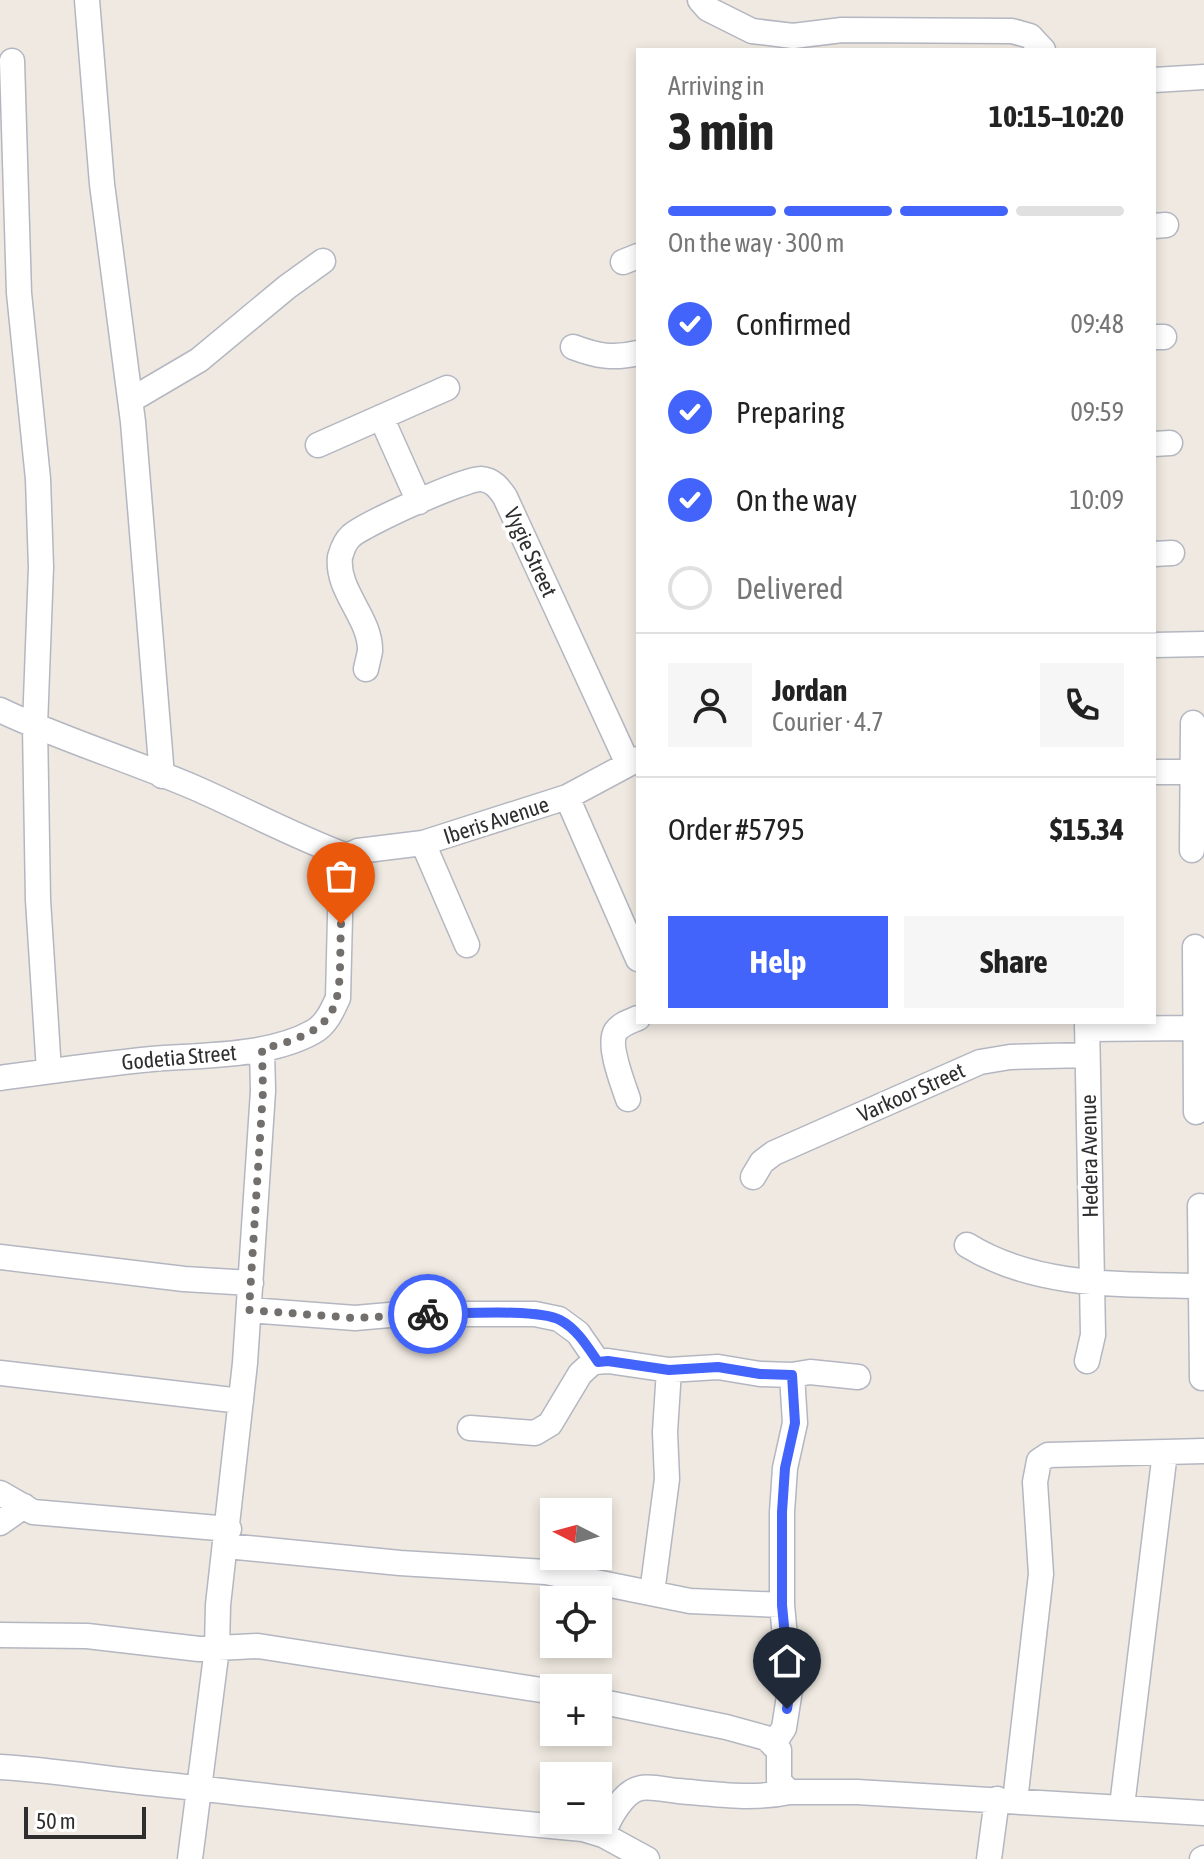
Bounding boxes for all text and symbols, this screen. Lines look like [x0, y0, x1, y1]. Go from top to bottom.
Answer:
text: Arriving in [668, 71, 765, 101]
text: 10:15–10:20 [989, 99, 1124, 133]
text: 3 min [668, 101, 774, 161]
text: On the way · 300 m [668, 228, 845, 258]
icon: check [668, 302, 712, 346]
text: Confirmed [736, 307, 851, 341]
text: 09:48 [1070, 309, 1124, 339]
icon: check [668, 390, 712, 434]
text: Preparing [736, 395, 845, 429]
text: 09:59 [1070, 397, 1124, 427]
icon: check [668, 478, 712, 522]
text: On the way [736, 483, 857, 517]
text: 10:09 [1069, 485, 1124, 515]
street label: Vygie Street [499, 503, 563, 601]
text: Delivered [736, 571, 844, 605]
button: person [668, 663, 752, 747]
button: phone [1040, 663, 1124, 747]
text: Jordan [772, 673, 847, 707]
text: Courier · 4.7 [772, 707, 883, 737]
street label: Iberis Avenue [440, 791, 552, 849]
text: Order #5795 [668, 812, 805, 846]
text: $15.34 [1050, 812, 1124, 846]
pin [307, 842, 375, 924]
icon: bag [319, 854, 363, 898]
button: Help [668, 916, 888, 1008]
button: Share [904, 916, 1124, 1008]
street label: Godetia Street [120, 1039, 238, 1075]
street label: Varkoor Street [853, 1057, 969, 1127]
street label: Hedera Avenue [1075, 1094, 1103, 1218]
courier [388, 1274, 468, 1354]
icon: bike [406, 1292, 450, 1336]
north arrow [540, 1498, 612, 1570]
map controls [540, 1498, 612, 1834]
button: locate [540, 1586, 612, 1658]
pin [753, 1627, 821, 1709]
icon: home [765, 1639, 809, 1683]
button: + [540, 1674, 612, 1746]
button: − [540, 1762, 612, 1834]
scale bar [24, 1803, 146, 1839]
text: 50 m [36, 1808, 76, 1834]

